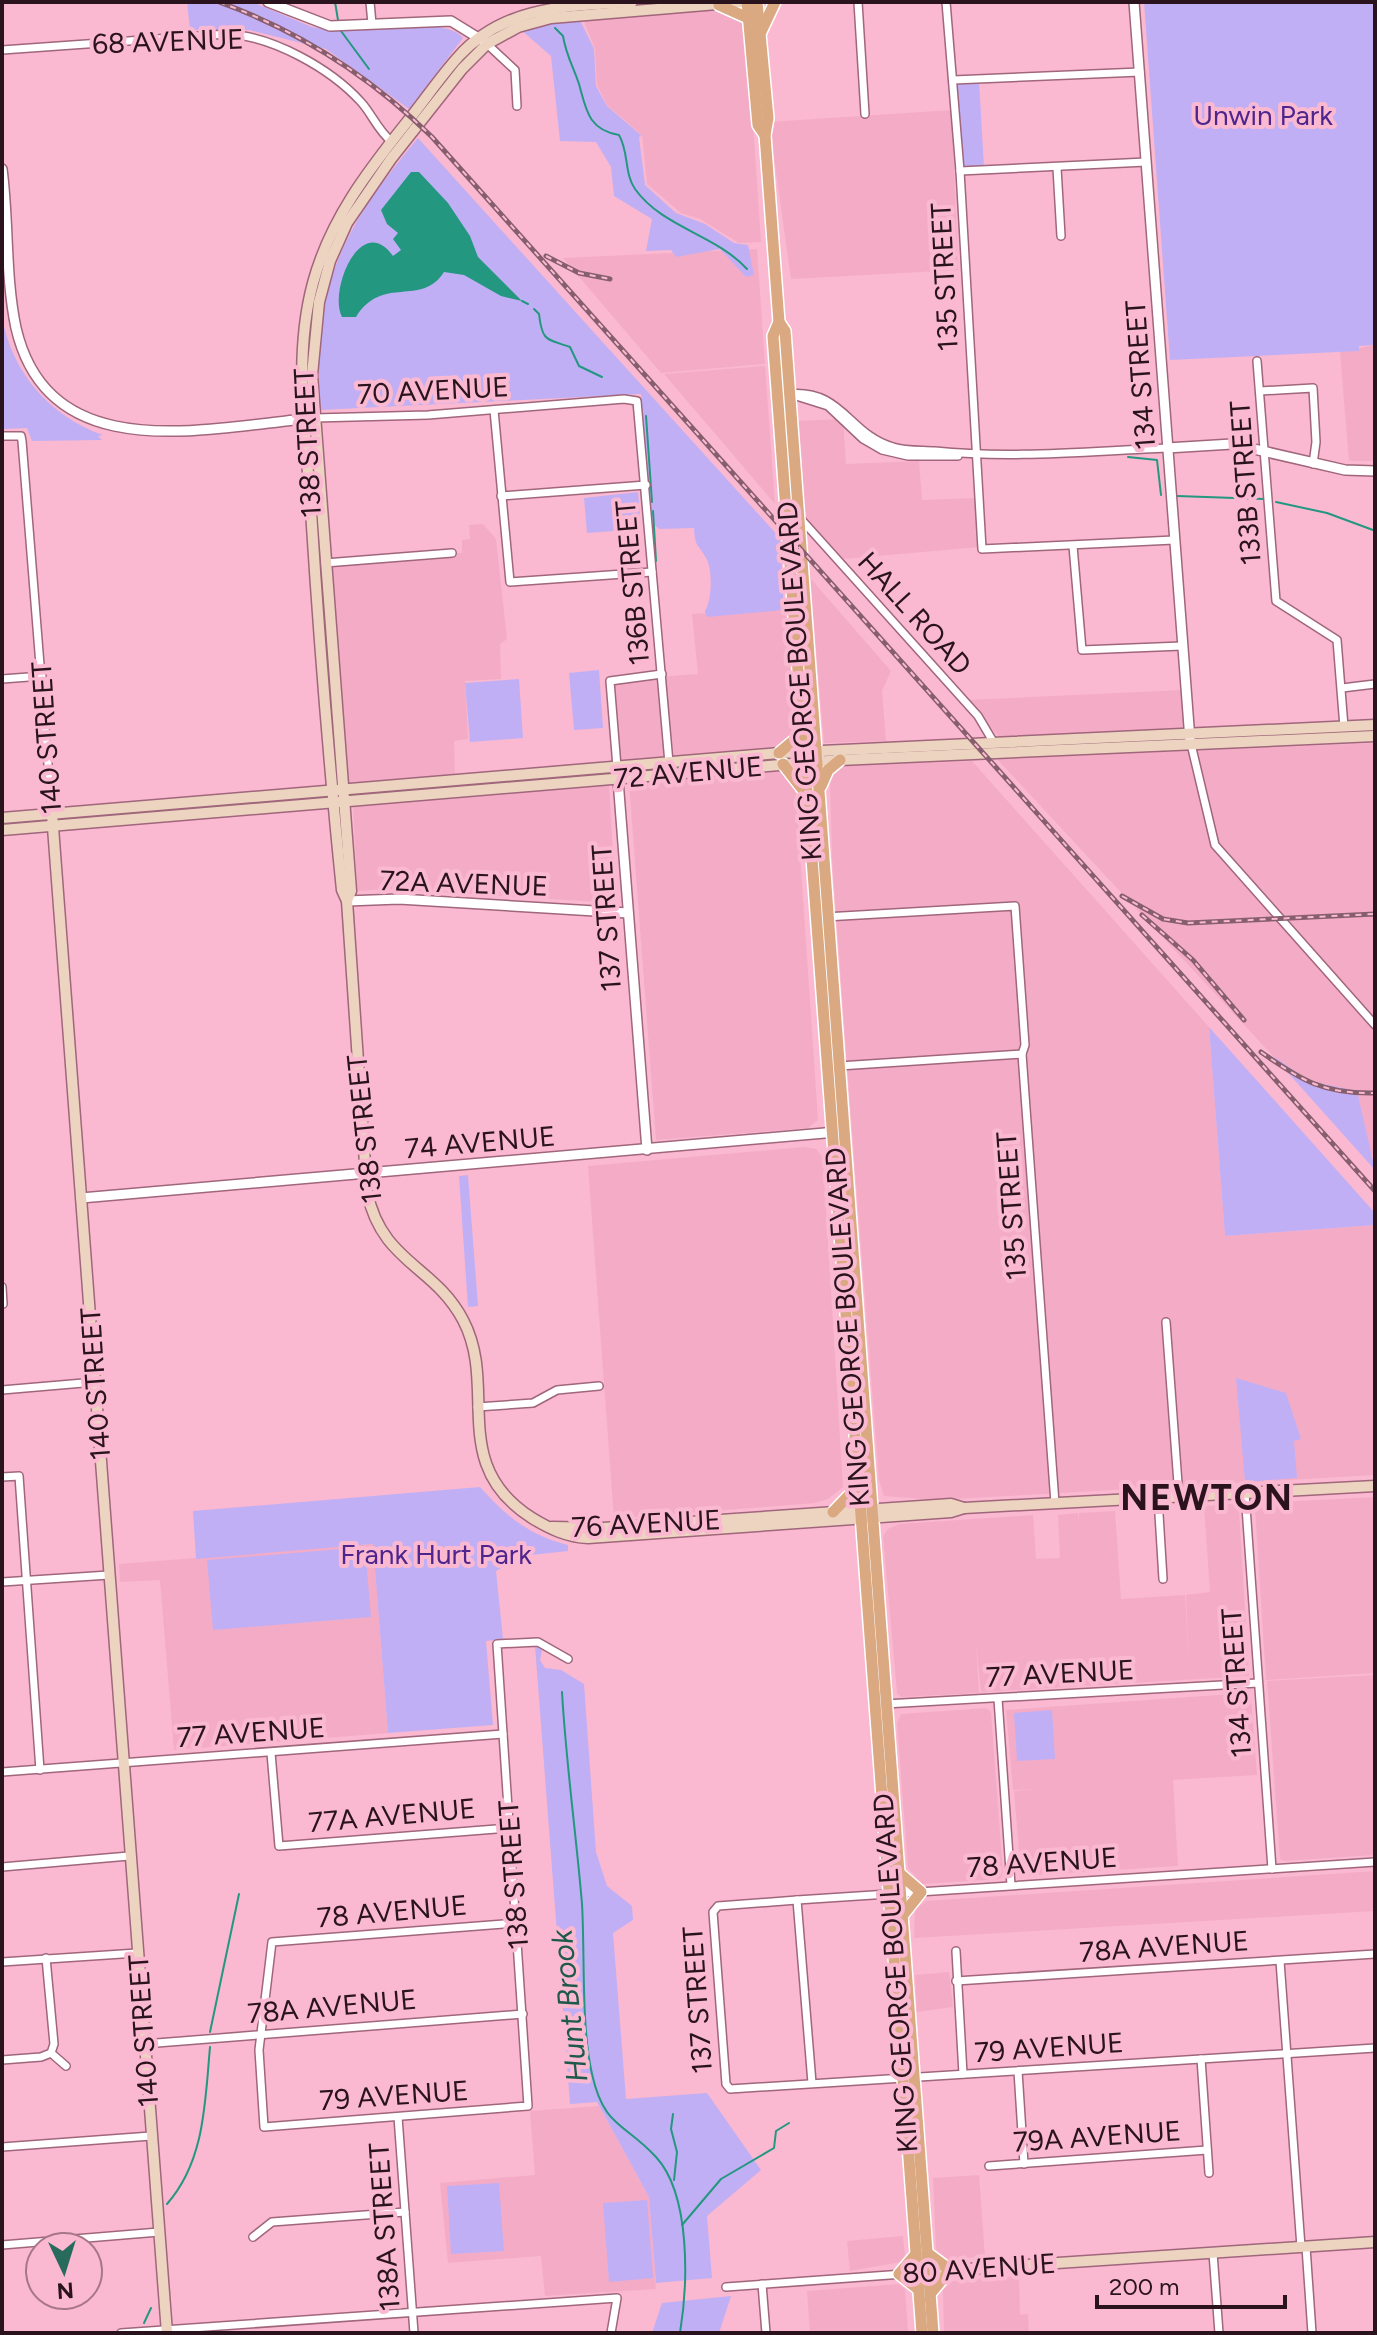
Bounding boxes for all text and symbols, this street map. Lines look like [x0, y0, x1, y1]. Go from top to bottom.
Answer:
street label: 68 AVENUE [92, 21, 244, 61]
park label: Unwin Park [1193, 98, 1333, 132]
street label: 135 STREET [923, 201, 965, 352]
street label: 134 STREET [1118, 299, 1162, 451]
street label: 138 STREET [286, 367, 328, 519]
street label: 70 AVENUE [356, 369, 510, 411]
street label: 133B STREET [1222, 399, 1268, 566]
street label: 136B STREET [608, 499, 656, 667]
street label: KING GEORGE BOULEVARD [769, 500, 829, 862]
street label: HALL ROAD [851, 545, 979, 681]
street label: 140 STREET [24, 660, 68, 815]
street label: 72 AVENUE [612, 749, 764, 795]
street label: 137 STREET [584, 843, 628, 993]
street label: 72A AVENUE [379, 863, 549, 903]
street label: 138 STREET [339, 1052, 389, 1205]
street label: 74 AVENUE [403, 1118, 557, 1166]
street label: 135 STREET [989, 1130, 1033, 1281]
street label: KING GEORGE BOULEVARD [817, 1146, 877, 1508]
street label: 140 STREET [73, 1306, 117, 1461]
district label: NEWTON [1120, 1476, 1294, 1519]
street label: 76 AVENUE [570, 1502, 722, 1544]
park label: Frank Hurt Park [340, 1537, 532, 1571]
street label: 134 STREET [1214, 1607, 1258, 1759]
street label: 77 AVENUE [985, 1652, 1135, 1694]
street label: 77 AVENUE [176, 1710, 326, 1754]
street label: 77A AVENUE [307, 1791, 477, 1839]
street label: KING GEORGE BOULEVARD [865, 1792, 925, 2154]
street label: 138 STREET [491, 1799, 535, 1951]
street label: 78 AVENUE [966, 1840, 1118, 1884]
street label: 78 AVENUE [315, 1887, 469, 1935]
street label: 78A AVENUE [1078, 1923, 1250, 1969]
street label: 137 STREET [675, 1925, 719, 2075]
water label: Hunt Brook [542, 1927, 595, 2084]
street label: 140 STREET [121, 1953, 165, 2108]
street label: 78A AVENUE [246, 1982, 418, 2030]
street label: 79 AVENUE [973, 2025, 1125, 2069]
street label: 79 AVENUE [318, 2073, 470, 2117]
street label: 79A AVENUE [1012, 2113, 1182, 2159]
street label: 138A STREET [361, 2141, 407, 2312]
north arrow [24, 2231, 104, 2311]
street label: 80 AVENUE [901, 2246, 1057, 2290]
scale bar [1097, 2259, 1285, 2309]
text: 200 m [1109, 2272, 1180, 2301]
text: N [56, 2276, 75, 2305]

